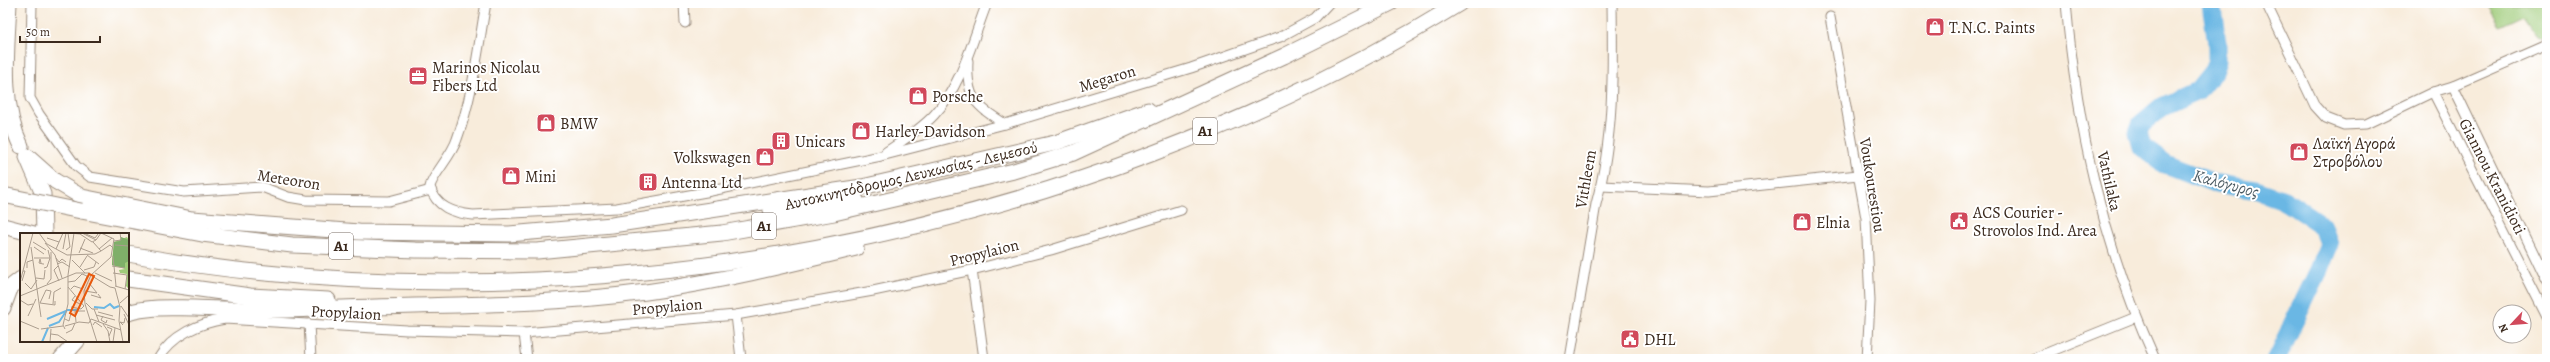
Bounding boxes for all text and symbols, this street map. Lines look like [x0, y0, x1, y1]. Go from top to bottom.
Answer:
shop icon: T.N.C. Paints [1924, 16, 1946, 38]
place label: T.N.C. Paints [1949, 17, 2035, 39]
scale bar [20, 18, 100, 44]
text: 50 m [26, 24, 50, 40]
place label: Marinos Nicolau Fibers Ltd [432, 57, 541, 97]
street label: Megaron [1076, 60, 1139, 98]
office icon: Marinos Nicolau Fibers Ltd [407, 65, 429, 87]
shop icon: Porsche [907, 85, 929, 107]
place label: Porsche [932, 86, 983, 108]
shop icon: BMW [535, 112, 557, 134]
place label: BMW [560, 113, 598, 135]
street label: Giannou Kranidioti [2453, 115, 2531, 238]
road number: A1 [1193, 118, 1217, 144]
shop icon: Harley-Davidson [850, 120, 872, 142]
place label: Harley-Davidson [875, 121, 986, 143]
building icon: Unicars [770, 130, 792, 152]
place label: Unicars [795, 131, 846, 153]
place label: Λαϊκή Αγορά Στροβόλου [2312, 133, 2396, 173]
street label: Voukourestiou [1854, 135, 1890, 234]
street label: Αυτοκινητόδρομος Λευκωσίας - Λεμεσού [782, 136, 1040, 216]
shop icon: Λαϊκή Αγορά Στροβόλου [2288, 141, 2310, 163]
shop icon: Volkswagen [754, 146, 776, 168]
place label: Volkswagen [673, 147, 751, 169]
street label: Vithleem [1570, 148, 1602, 211]
street label: Vathilaka [2091, 148, 2127, 214]
street label: Meteoron [256, 164, 322, 196]
water label: Καλόγυρος [2191, 164, 2262, 203]
shop icon: Mini [500, 165, 522, 187]
place label: Mini [525, 166, 556, 188]
building icon: Antenna Ltd [637, 171, 659, 193]
place label: Antenna Ltd [661, 172, 743, 194]
place label: ACS Courier - Strovolos Ind. Area [1972, 202, 2098, 242]
public building icon: ACS Courier - Strovolos Ind. Area [1948, 210, 1970, 232]
shop icon: Elnia [1791, 211, 1813, 233]
place label: Elnia [1816, 212, 1851, 234]
road number: A1 [752, 213, 776, 239]
inset map [20, 233, 129, 342]
road number: A1 [329, 233, 353, 259]
street label: Propylaion [947, 234, 1021, 272]
street label: Propylaion [631, 293, 703, 321]
street label: Propylaion [310, 300, 382, 326]
north arrow [2492, 304, 2532, 344]
text: N [2495, 321, 2512, 335]
public building icon: DHL [1619, 328, 1641, 350]
place label: DHL [1644, 329, 1676, 351]

